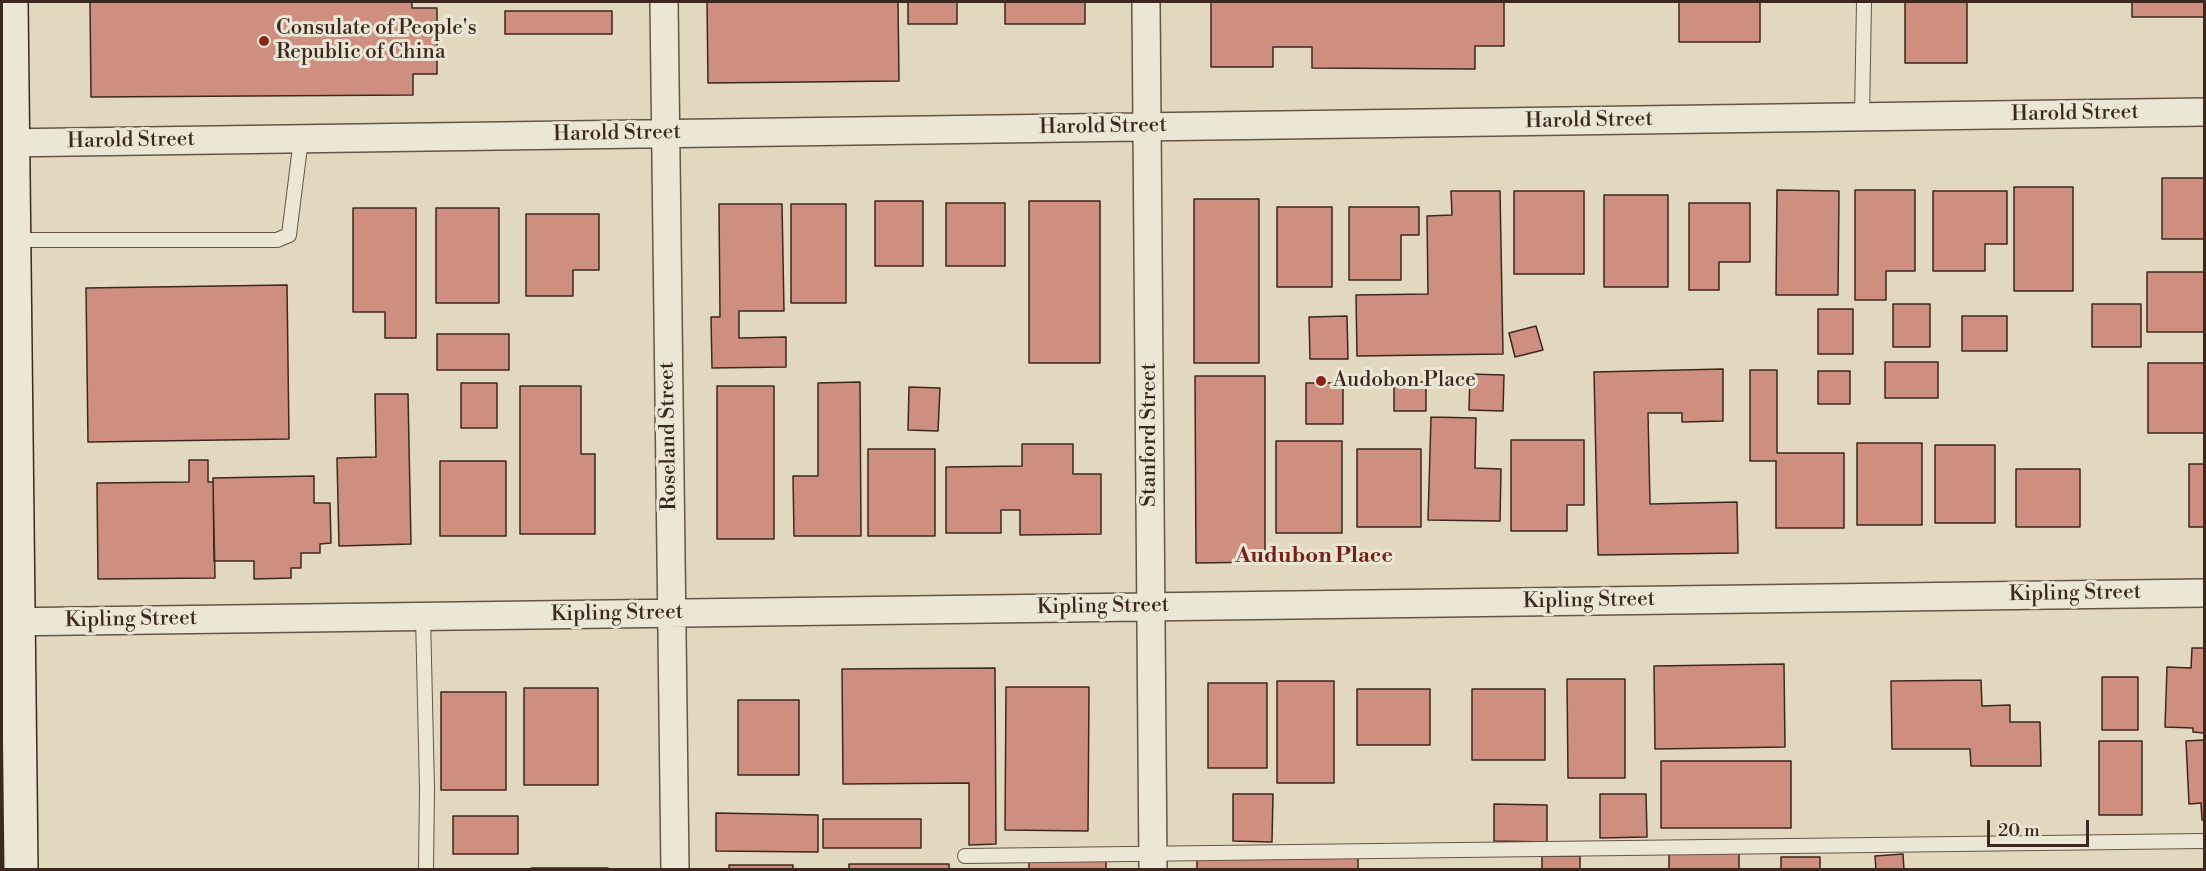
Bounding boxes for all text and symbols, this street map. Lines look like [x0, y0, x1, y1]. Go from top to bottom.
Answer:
place label: Consulate of People's Republic of China [276, 16, 477, 66]
marker: Consulate of People's Republic of China [257, 34, 271, 48]
street label: Harold Street [2011, 100, 2139, 128]
street label: Harold Street [1525, 107, 1653, 135]
street label: Harold Street [1039, 113, 1167, 141]
street label: Harold Street [553, 120, 681, 148]
street label: Harold Street [67, 127, 195, 155]
street label: Roseland Street [655, 361, 683, 511]
street label: Stanford Street [1137, 363, 1163, 507]
place label: Audobon Place [1333, 368, 1476, 394]
marker: Audobon Place [1314, 374, 1328, 388]
district label: Audubon Place [1235, 544, 1393, 570]
street label: Kipling Street [2009, 580, 2141, 608]
street label: Kipling Street [1523, 587, 1655, 615]
street label: Kipling Street [1037, 593, 1169, 621]
street label: Kipling Street [551, 600, 683, 628]
street label: Kipling Street [65, 606, 197, 634]
scale bar [1990, 808, 2092, 846]
text: 20 m [1998, 819, 2040, 842]

